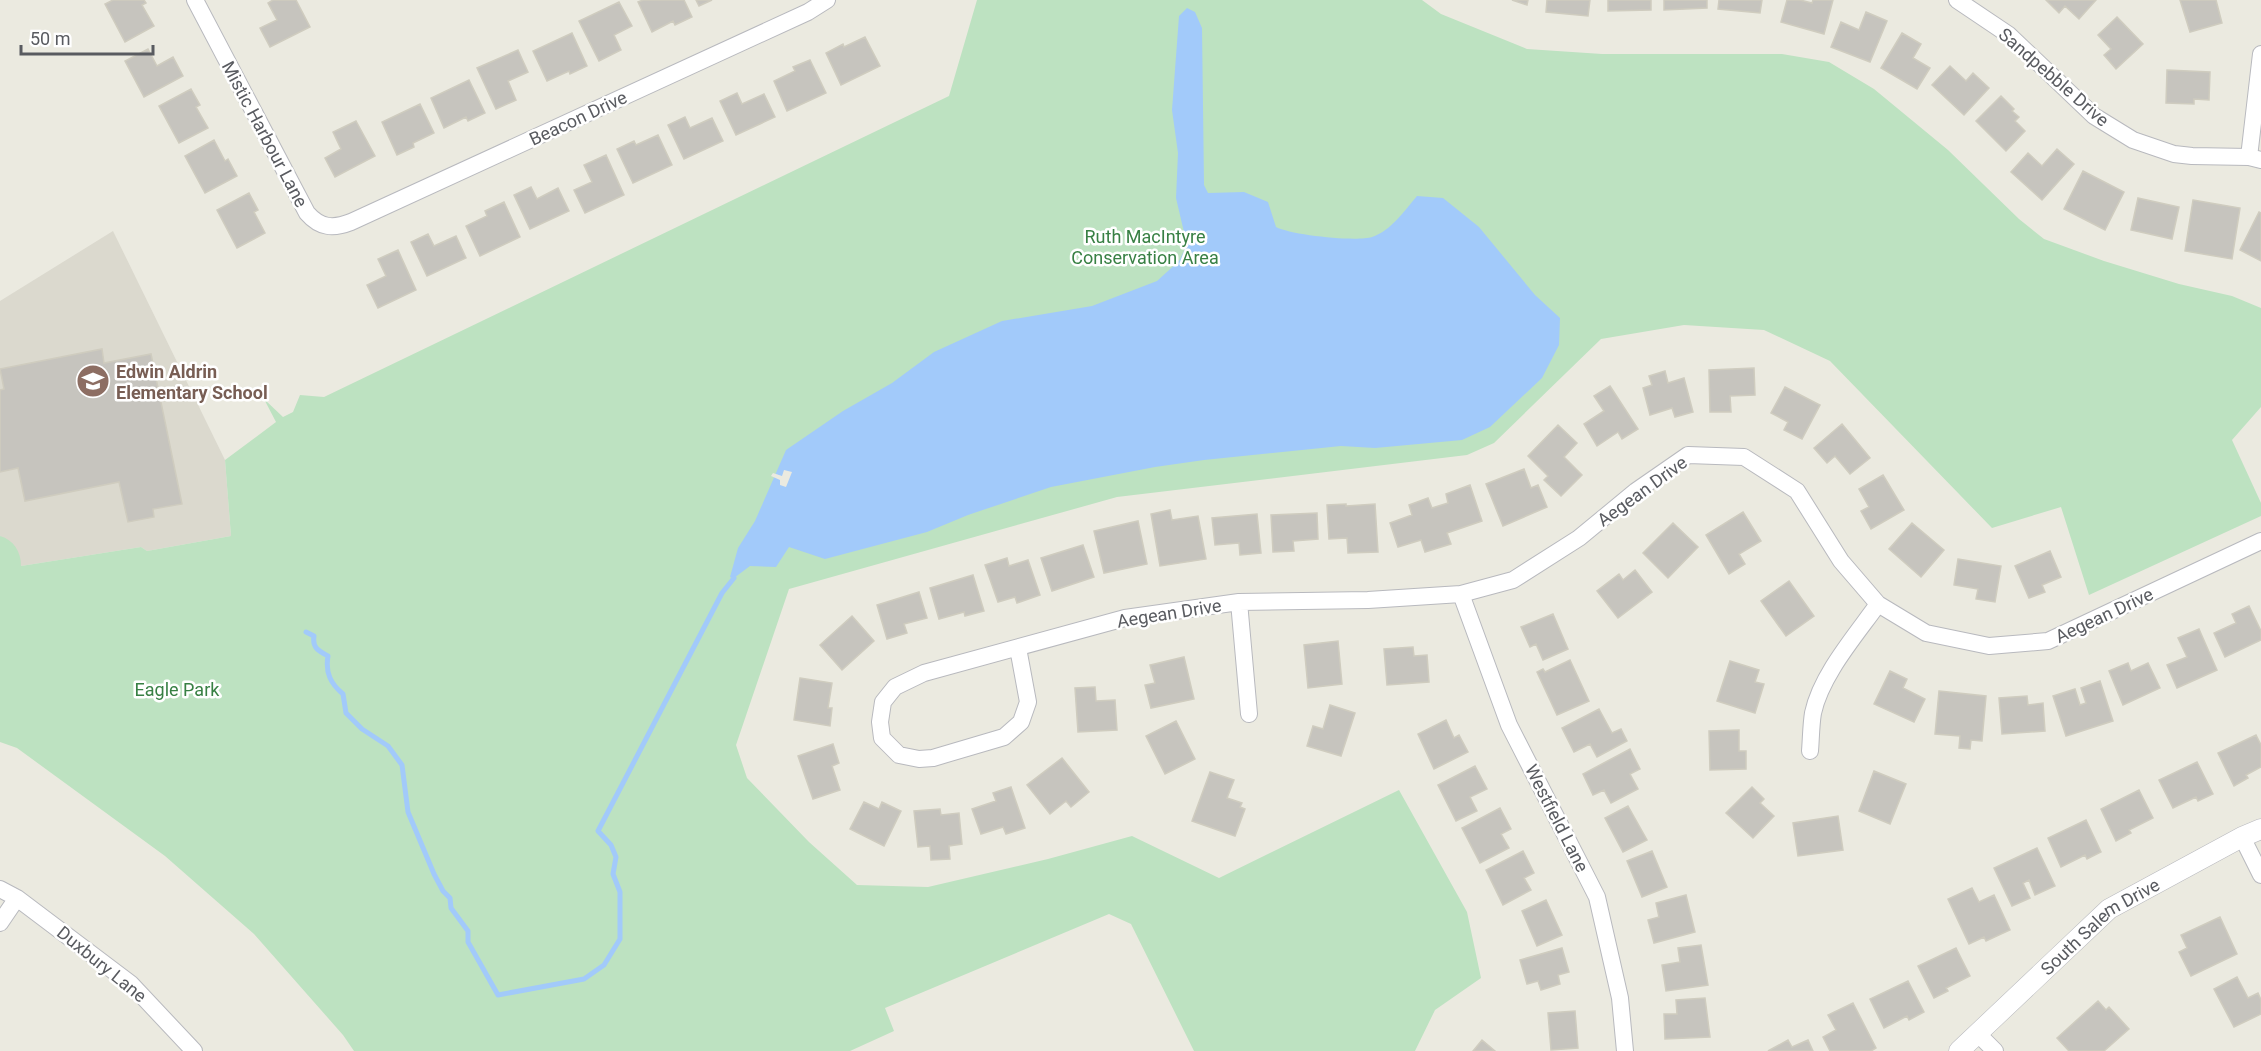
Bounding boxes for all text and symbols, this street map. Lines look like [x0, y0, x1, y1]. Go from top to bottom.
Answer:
scale bar [21, 18, 153, 56]
street label: Sandpebble Drive [1995, 23, 2113, 131]
text: 50 m [30, 28, 70, 49]
street label: Mistic Harbour Lane [218, 58, 312, 210]
street label: Beacon Drive [526, 86, 630, 150]
park label: Ruth MacIntyre Conservation Area [1071, 226, 1219, 268]
place label: Edwin Aldrin Elementary School [116, 361, 268, 403]
school or university icon: Edwin Aldrin Elementary School [75, 363, 111, 399]
street label: Aegean Drive [1593, 451, 1691, 531]
street label: Aegean Drive [2052, 583, 2156, 647]
street label: Aegean Drive [1115, 594, 1223, 632]
park label: Eagle Park [135, 679, 220, 700]
street label: Westfield Lane [1521, 761, 1593, 875]
street label: South Salem Drive [2036, 873, 2163, 979]
street label: Duxbury Lane [53, 922, 151, 1006]

